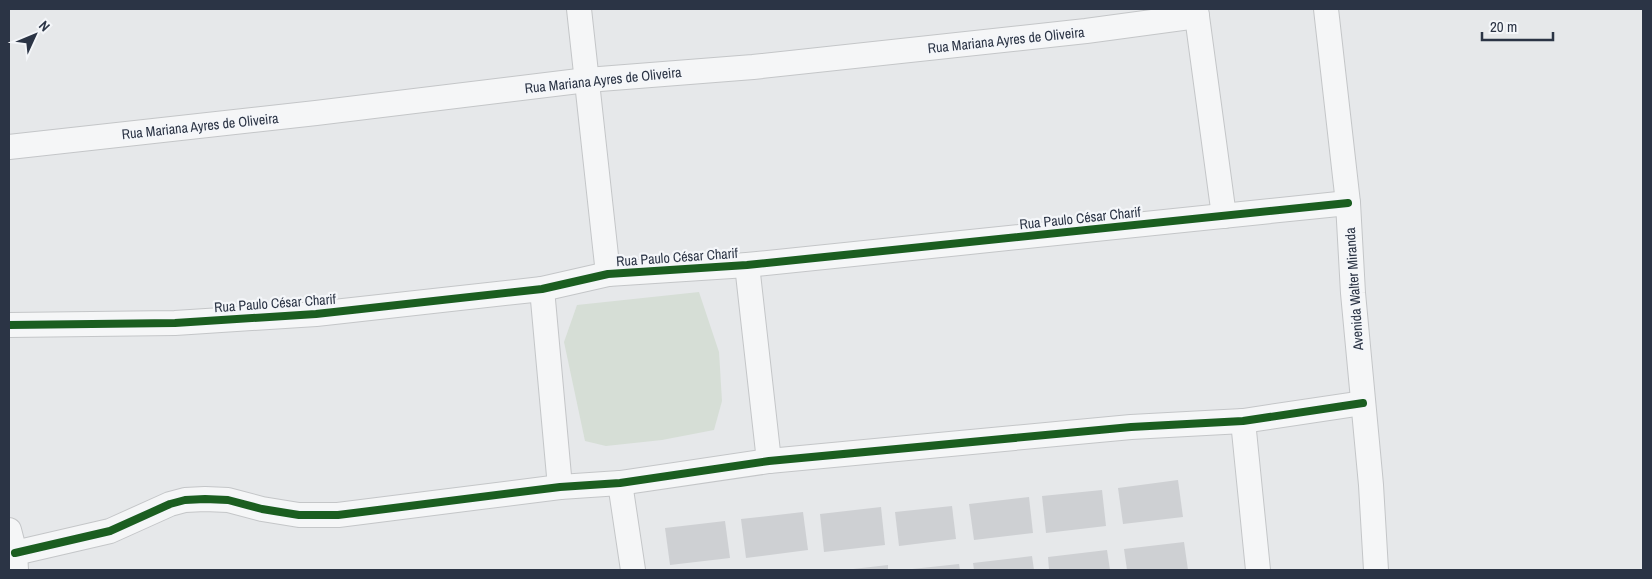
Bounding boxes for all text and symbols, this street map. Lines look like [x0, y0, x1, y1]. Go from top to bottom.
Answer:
north arrow [10, 10, 60, 60]
scale bar [1482, 10, 1553, 42]
text: 20 m [1490, 16, 1517, 37]
text: N [35, 17, 54, 35]
street label: Rua Mariana Ayres de Oliveira [927, 23, 1086, 57]
street label: Rua Mariana Ayres de Oliveira [524, 63, 683, 97]
street label: Rua Mariana Ayres de Oliveira [121, 109, 280, 143]
street label: Rua Paulo César Charif [1018, 203, 1142, 233]
street label: Avenida Walter Miranda [1341, 226, 1367, 352]
street label: Rua Paulo César Charif [616, 244, 739, 270]
street label: Rua Paulo César Charif [214, 290, 337, 316]

